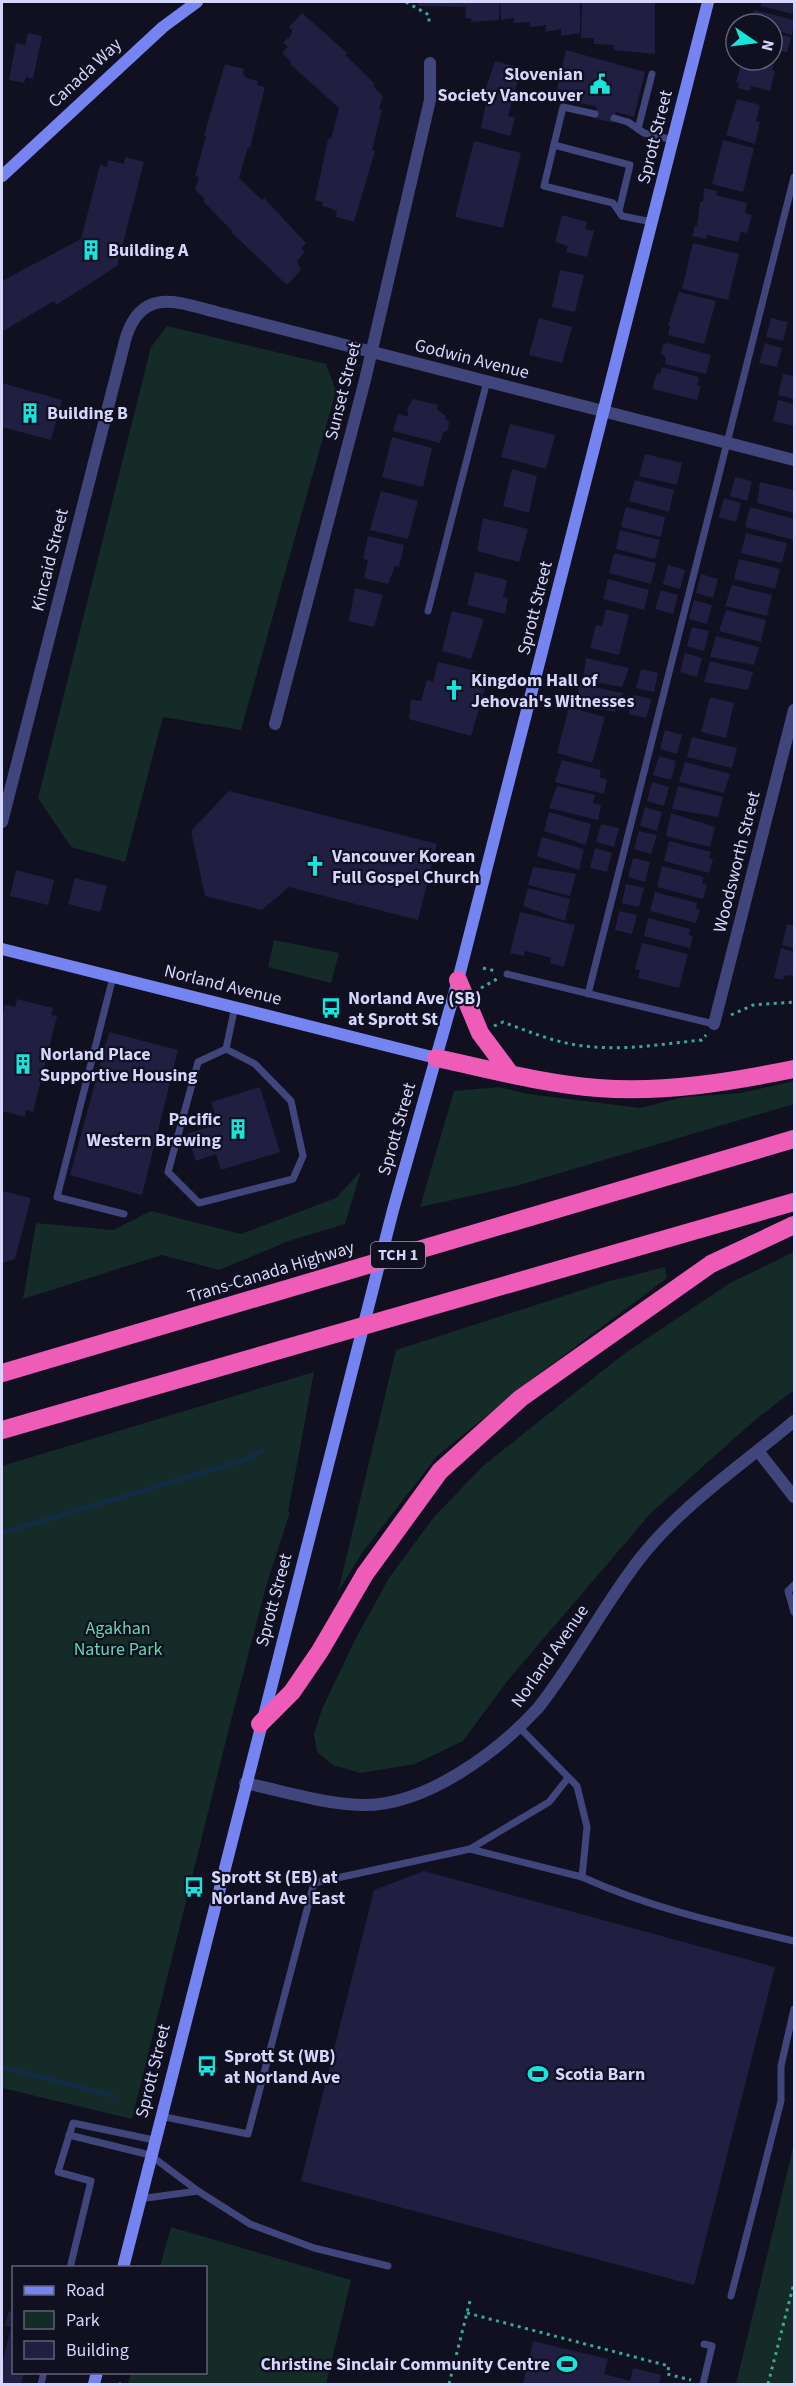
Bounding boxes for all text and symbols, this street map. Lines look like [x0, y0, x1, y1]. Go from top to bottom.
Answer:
north arrow [724, 12, 784, 72]
street label: Canada Way [43, 32, 128, 114]
text: N [756, 38, 780, 53]
place label: Slovenian Society Vancouver [438, 62, 584, 108]
public building icon: Slovenian Society Vancouver [588, 72, 612, 96]
street label: Sprott Street [631, 88, 679, 186]
building icon: Building A [79, 238, 103, 262]
place label: Building A [108, 238, 189, 263]
street label: Godwin Avenue [412, 333, 532, 385]
street label: Sunset Street [319, 339, 367, 443]
building icon: Building B [18, 401, 42, 425]
place label: Building B [47, 401, 128, 426]
street label: Kincaid Street [25, 506, 75, 614]
street label: Sprott Street [511, 559, 559, 657]
place label: Kingdom Hall of Jehovah's Witnesses [471, 668, 634, 714]
church icon: Kingdom Hall of Jehovah's Witnesses [442, 678, 466, 702]
street label: Woodsworth Street [707, 789, 767, 935]
place label: Vancouver Korean Full Gospel Church [331, 844, 480, 890]
church icon: Vancouver Korean Full Gospel Church [303, 854, 327, 878]
street label: Norland Avenue [162, 958, 284, 1012]
place label: Norland Ave (SB) at Sprott St [348, 986, 481, 1032]
bus stop icon: Norland Ave (SB) at Sprott St [319, 996, 343, 1020]
place label: Norland Place Supportive Housing [40, 1042, 198, 1088]
building icon: Norland Place Supportive Housing [11, 1052, 35, 1076]
street label: Sprott Street [372, 1080, 422, 1178]
place label: Pacific Western Brewing [87, 1107, 222, 1153]
building icon: Pacific Western Brewing [226, 1117, 250, 1141]
street label: Trans-Canada Highway [185, 1235, 358, 1309]
road number: TCH 1 [371, 1242, 425, 1268]
street label: Sprott Street [250, 1551, 298, 1649]
street label: Norland Avenue [505, 1600, 595, 1712]
park label: Agakhan Nature Park [74, 1616, 162, 1662]
place label: Sprott St (EB) at Norland Ave East [211, 1865, 345, 1911]
bus stop icon: Sprott St (EB) at Norland Ave East [182, 1875, 206, 1899]
street label: Sprott Street [129, 2022, 177, 2120]
place label: Sprott St (WB) at Norland Ave [224, 2044, 340, 2090]
bus stop icon: Sprott St (WB) at Norland Ave [195, 2054, 219, 2078]
sports icon: Scotia Barn [526, 2062, 550, 2086]
place label: Scotia Barn [555, 2062, 645, 2087]
legend [12, 2266, 207, 2374]
text: Road [66, 2278, 105, 2303]
text: Park [66, 2308, 100, 2333]
text: Building [66, 2338, 129, 2363]
place label: Christine Sinclair Community Centre [260, 2352, 550, 2377]
sports icon: Christine Sinclair Community Centre [555, 2352, 579, 2376]

